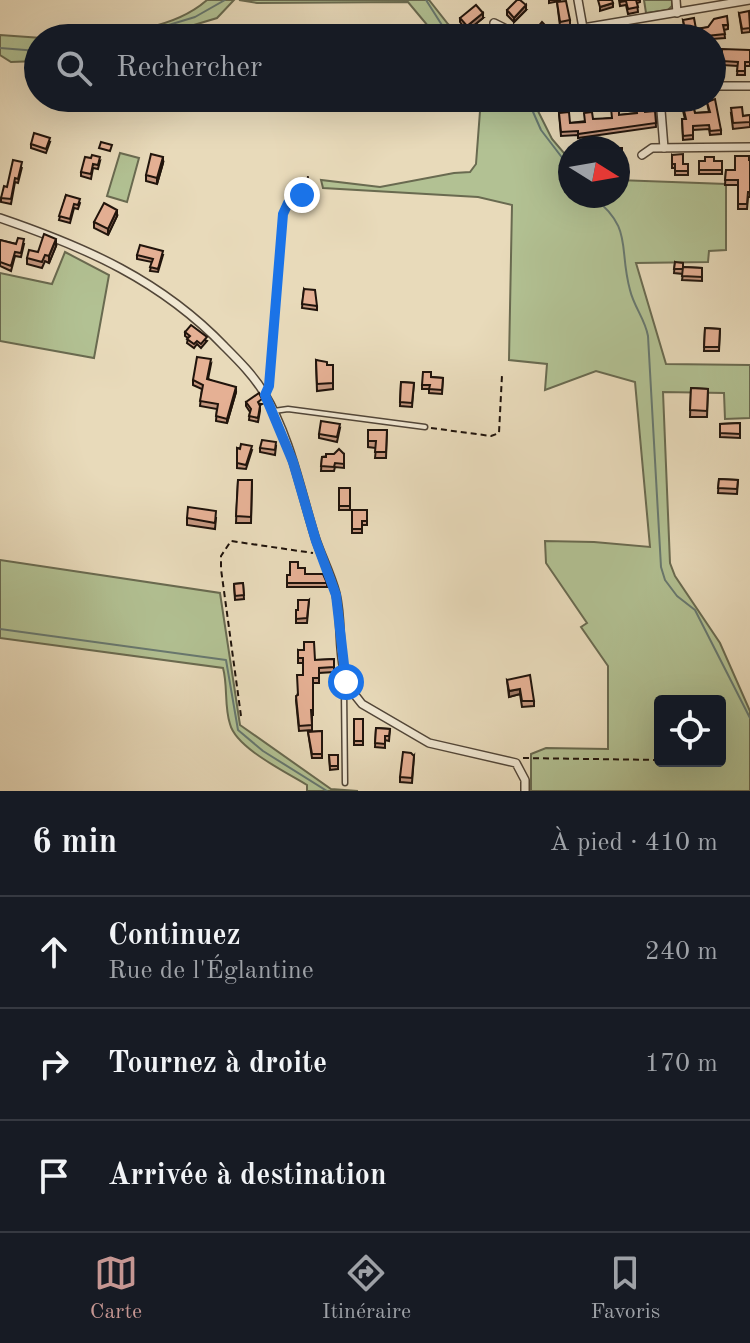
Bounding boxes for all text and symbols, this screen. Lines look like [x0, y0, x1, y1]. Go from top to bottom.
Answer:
search box [24, 24, 726, 112]
icon: search [52, 46, 96, 90]
text: Rechercher [116, 53, 262, 83]
north arrow [558, 136, 630, 208]
route end [284, 177, 320, 213]
route start [328, 664, 364, 700]
map controls [654, 695, 726, 767]
button: locate [654, 695, 726, 767]
text: 6 min [32, 826, 117, 860]
text: À pied · 410 m [550, 830, 718, 856]
text: Continuez [108, 921, 241, 951]
icon: ahead [32, 930, 76, 974]
text: 240 m [645, 939, 718, 965]
text: Rue de l'Églantine [108, 958, 314, 984]
icon: right [32, 1042, 76, 1086]
text: Tournez à droite [108, 1049, 327, 1079]
text: 170 m [645, 1051, 718, 1077]
icon: arrive [32, 1154, 76, 1198]
text: Arrivée à destination [108, 1161, 387, 1191]
tab: Carte [90, 1251, 142, 1326]
tab: Itinéraire [322, 1251, 411, 1326]
tab: Favoris [591, 1251, 660, 1326]

